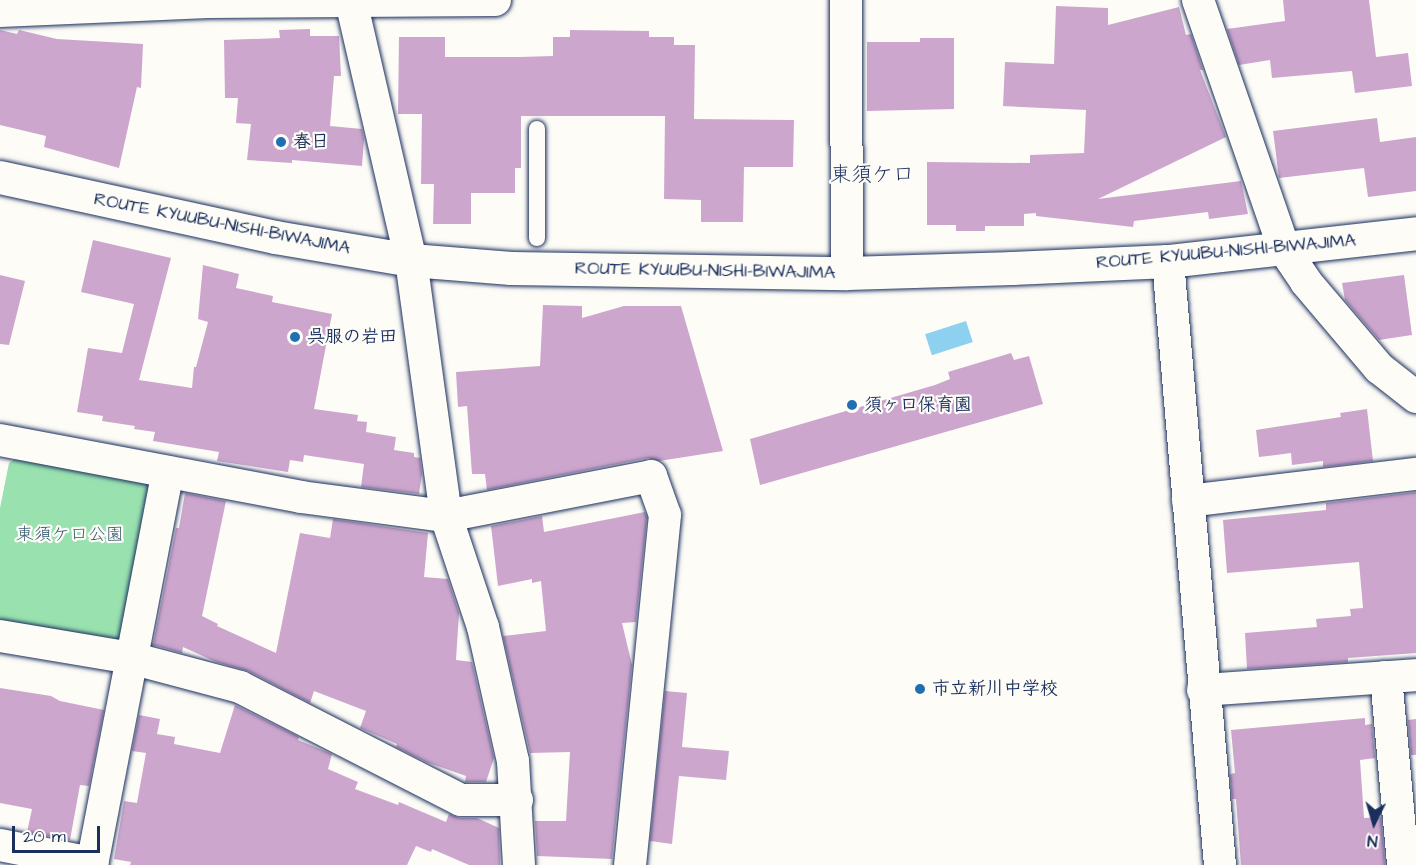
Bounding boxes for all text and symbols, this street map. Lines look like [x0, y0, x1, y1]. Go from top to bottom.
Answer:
place label: 春日 [293, 131, 329, 153]
marker: 春日 [274, 135, 288, 149]
district label: 東須ケ口 [830, 162, 914, 188]
street label: ROUTE KYUUBU-NISHI-BIWAJIMA [92, 189, 352, 259]
street label: ROUTE KYUUBU-NISHI-BIWAJIMA [1095, 230, 1357, 274]
street label: ROUTE KYUUBU-NISHI-BIWAJIMA [574, 258, 836, 284]
place label: 呉服の岩田 [307, 326, 397, 348]
marker: 呉服の岩田 [288, 330, 302, 344]
place label: 須ヶ口保育園 [864, 394, 972, 416]
marker: 須ヶ口保育園 [845, 398, 859, 412]
park label: 東須ケ口公園 [16, 524, 124, 546]
place label: 市立新川中学校 [932, 678, 1058, 700]
marker: 市立新川中学校 [913, 682, 927, 696]
north arrow [1344, 793, 1404, 853]
scale bar [15, 814, 104, 852]
text: 20 m [23, 824, 66, 849]
text: N [1366, 830, 1378, 852]

